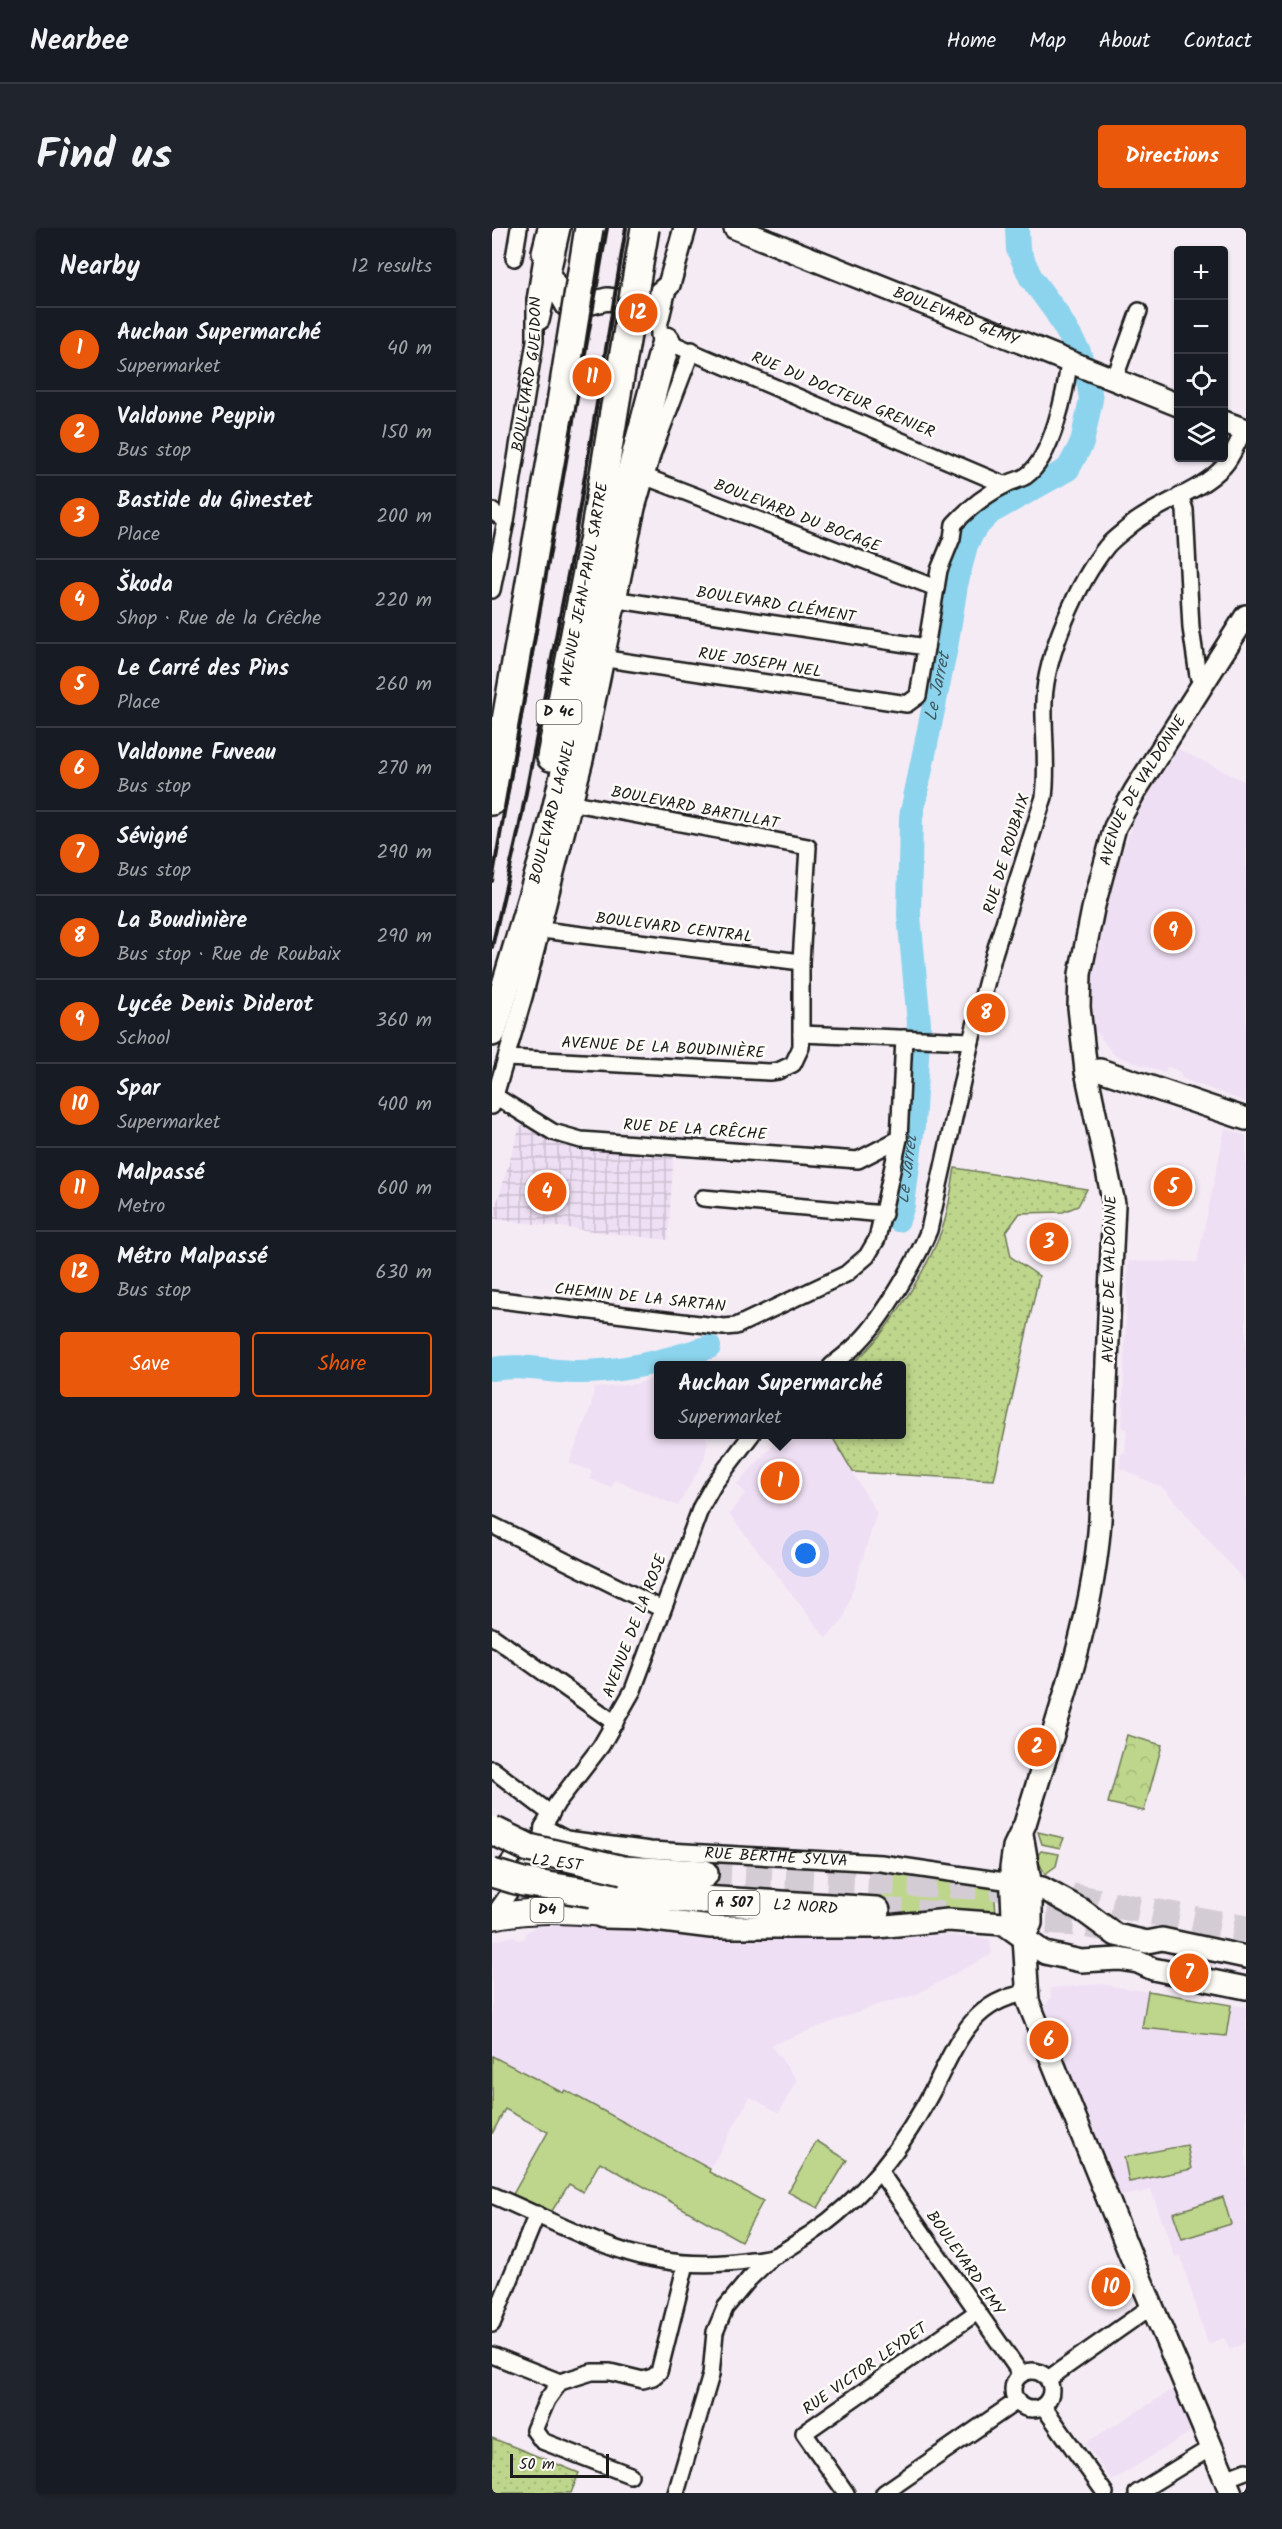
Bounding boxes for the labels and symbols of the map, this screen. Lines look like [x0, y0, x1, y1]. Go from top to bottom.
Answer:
street label: BOULEVARD GÉMY [890, 280, 1023, 353]
pin: 12 [618, 290, 658, 335]
street label: BOULEVARD GUEIDON [505, 296, 548, 454]
street label: RUE DU DOCTEUR GRENIER [747, 345, 939, 445]
pin: 11 [572, 354, 612, 400]
street label: BOULEVARD DU BOCAGE [710, 473, 885, 560]
street label: AVENUE JEAN-PAUL SARTRE [553, 480, 615, 688]
street label: BOULEVARD CLÉMENT [695, 580, 859, 630]
street label: RUE JOSEPH NEL [697, 641, 823, 685]
water label: Le Jarret [917, 647, 960, 724]
road number: D 4c [536, 700, 582, 724]
street label: AVENUE DE VALDONNE [1093, 710, 1193, 868]
street label: BOULEVARD LAGNEL [523, 736, 583, 886]
street label: BOULEVARD BARTILLAT [609, 779, 782, 837]
street label: RUE DE ROUBAIX [977, 790, 1037, 917]
street label: BOULEVARD CENTRAL [594, 906, 754, 950]
pin: 9 [1154, 908, 1192, 954]
pin: 8 [966, 990, 1006, 1036]
street label: AVENUE DE LA BOUDINIÈRE [561, 1030, 766, 1066]
street label: RUE DE LA CRÊCHE [622, 1113, 768, 1148]
water label: Le Jarret [889, 1130, 927, 1205]
pin: 5 [1154, 1164, 1192, 1210]
pin: 4 [528, 1170, 566, 1214]
street label: AVENUE DE VALDONNE [1096, 1194, 1124, 1363]
pin: 3 [1030, 1220, 1068, 1264]
street label: CHEMIN DE LA SARTAN [553, 1277, 727, 1319]
pin: 1 [760, 1458, 800, 1504]
your location [791, 1539, 820, 1568]
street label: AVENUE DE LA ROSE [596, 1550, 674, 1701]
pin: 2 [1018, 1724, 1056, 1769]
street label: RUE BERTHE SYLVA [704, 1841, 849, 1874]
street label: L2 EST [530, 1847, 585, 1879]
road number: A 507 [708, 1891, 760, 1915]
street label: L2 NORD [772, 1892, 839, 1921]
road number: D4 [530, 1898, 564, 1922]
pin: 7 [1170, 1950, 1208, 1996]
pin: 6 [1030, 2018, 1068, 2062]
street label: BOULEVARD EMY [919, 2205, 1011, 2321]
pin: 10 [1092, 2264, 1130, 2310]
street label: RUE VICTOR LEYDET [797, 2316, 934, 2422]
scale bar [510, 2451, 609, 2478]

